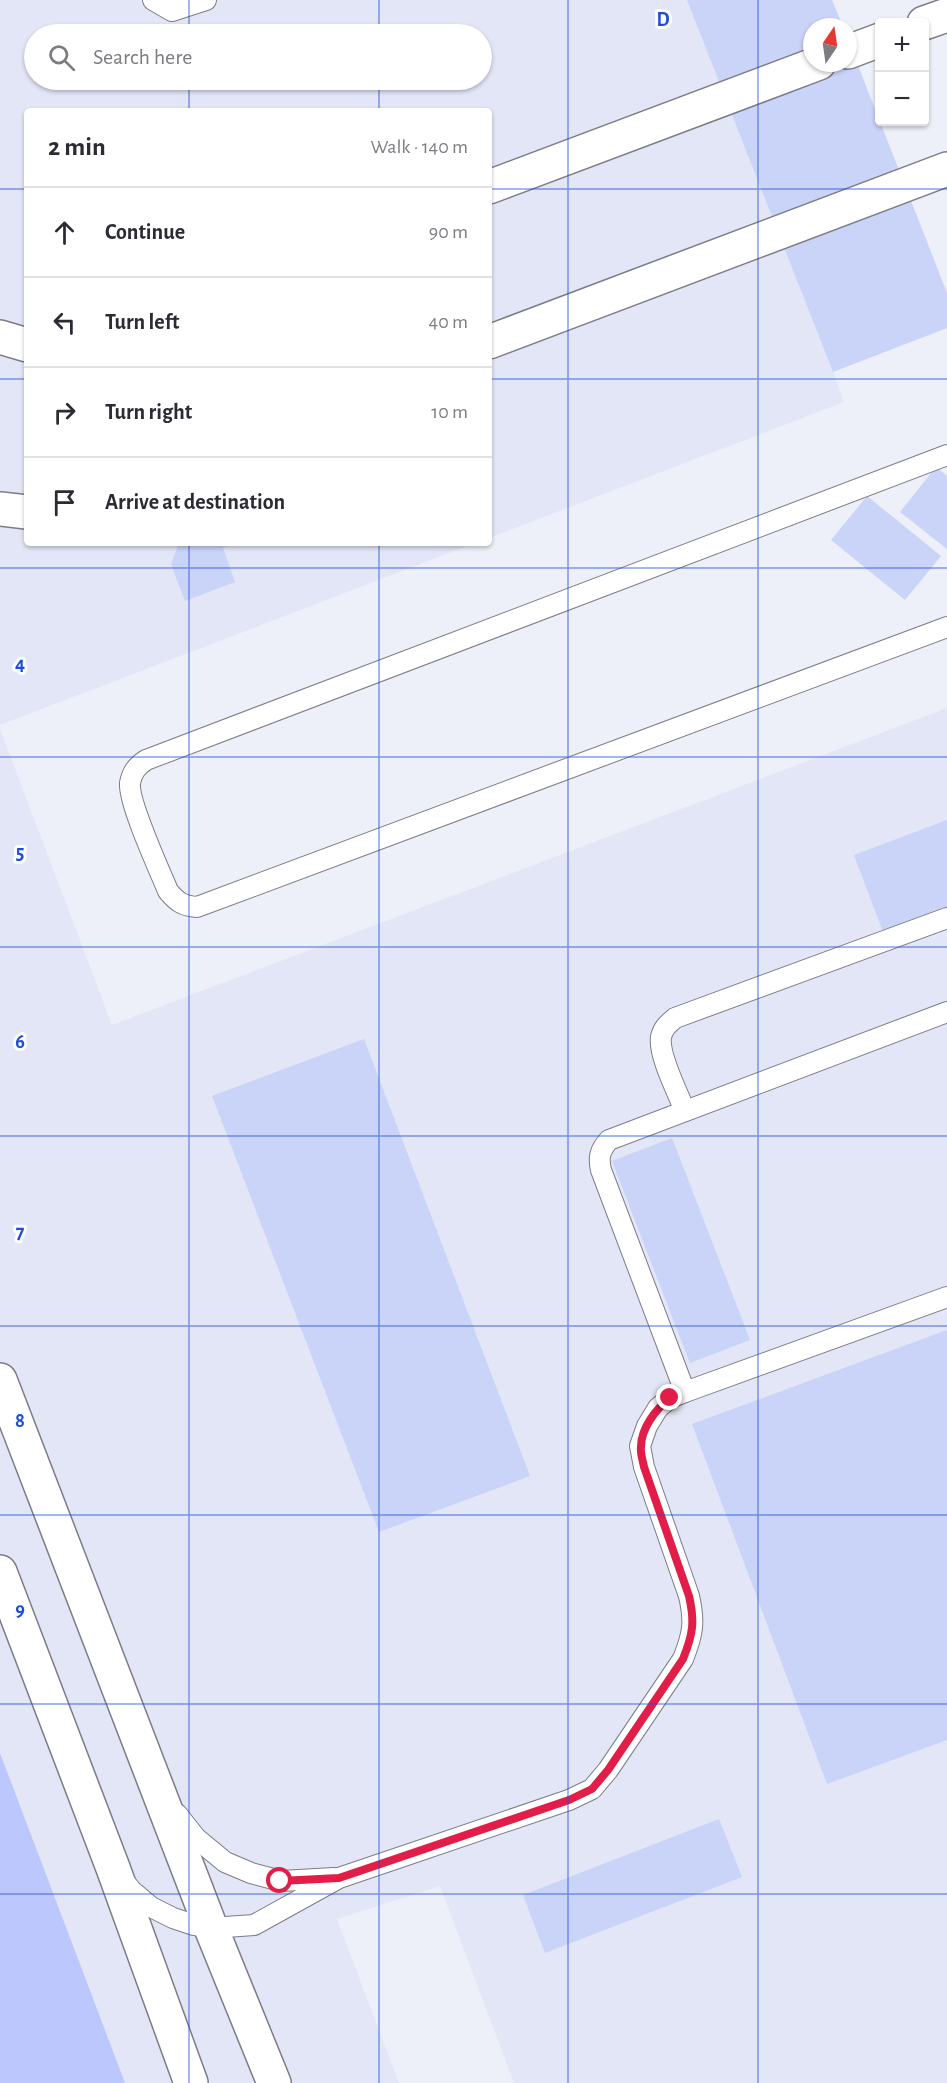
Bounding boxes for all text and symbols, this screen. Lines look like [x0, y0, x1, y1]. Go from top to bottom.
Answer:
text: D [656, 10, 670, 30]
north arrow [803, 18, 857, 72]
map controls [875, 18, 929, 126]
button: + [875, 18, 929, 72]
search box [24, 24, 492, 90]
icon: search [45, 41, 78, 74]
text: Search here [93, 46, 192, 68]
button: − [875, 72, 929, 126]
text: 2 min [48, 134, 106, 160]
text: Walk · 140 m [370, 137, 468, 157]
icon: ahead [48, 216, 81, 249]
text: Continue [105, 221, 185, 243]
text: 90 m [429, 222, 468, 242]
icon: left [48, 306, 81, 339]
text: Turn left [105, 311, 179, 333]
text: 40 m [429, 312, 468, 332]
icon: right [48, 396, 81, 429]
text: Turn right [105, 401, 192, 423]
text: 10 m [431, 402, 468, 422]
icon: arrive [48, 486, 81, 519]
text: Arrive at destination [105, 491, 285, 513]
text: 4 [15, 654, 25, 674]
text: 5 [16, 843, 24, 863]
text: 6 [15, 1032, 25, 1052]
text: 7 [16, 1222, 25, 1242]
route end [656, 1384, 682, 1410]
text: 8 [15, 1411, 25, 1431]
text: 9 [15, 1600, 25, 1620]
route start [266, 1867, 292, 1893]

